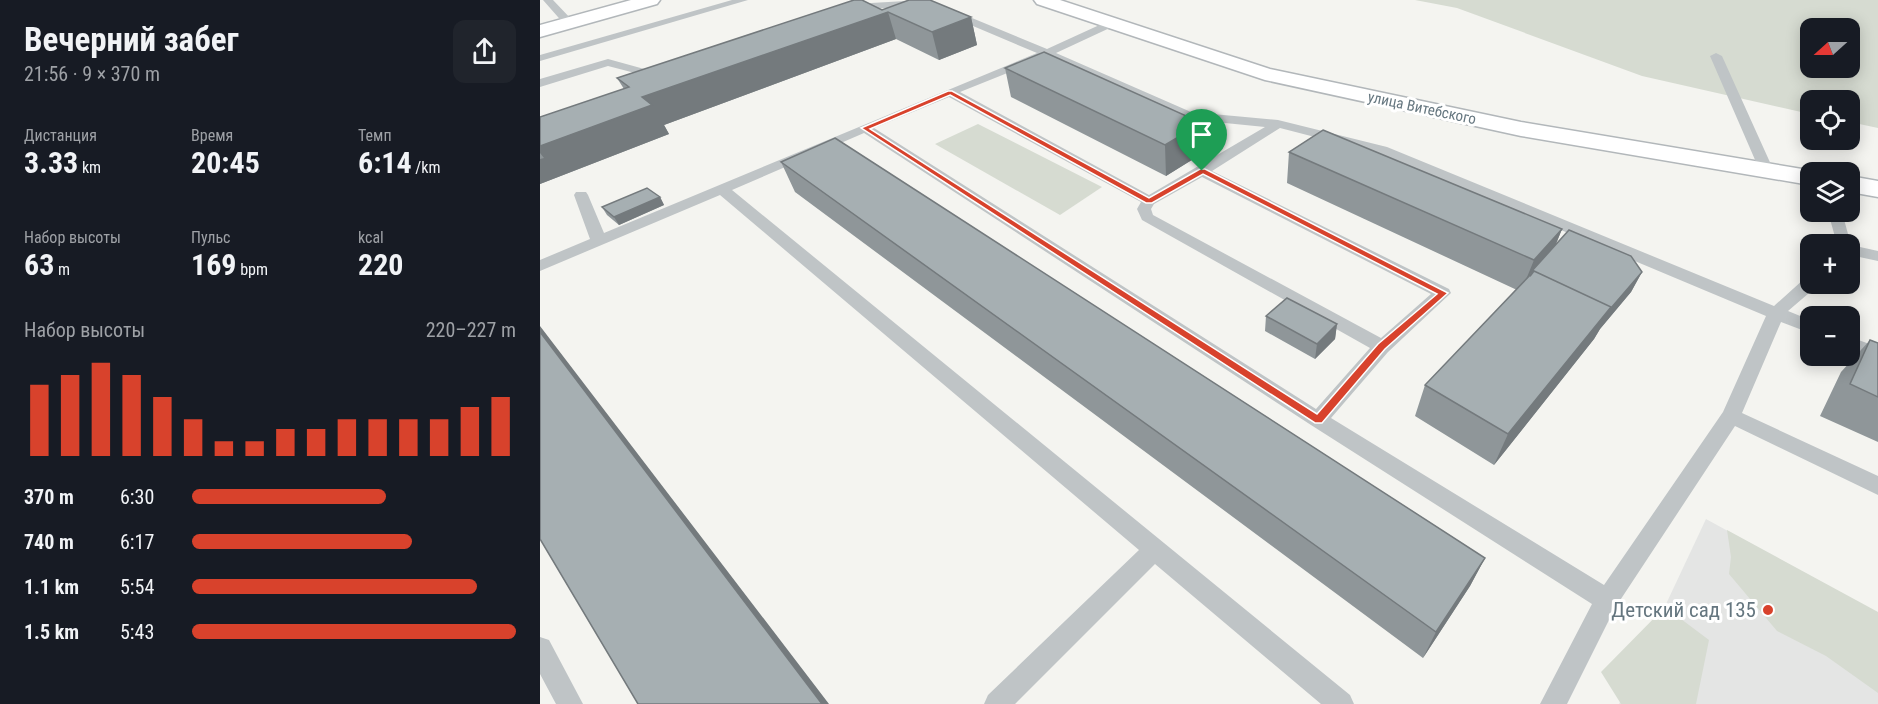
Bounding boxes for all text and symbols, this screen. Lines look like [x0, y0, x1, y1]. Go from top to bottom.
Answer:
north arrow [1800, 18, 1860, 78]
map controls [1800, 18, 1860, 366]
text: Вечерний забег [24, 20, 239, 59]
button: share [453, 20, 516, 83]
text: 21:56 · 9 × 370 m [24, 62, 160, 86]
street label: улица Витебского [1366, 88, 1478, 128]
button: locate [1800, 90, 1860, 150]
pin [1176, 109, 1227, 171]
icon: arrive [1185, 118, 1218, 151]
text: Дистанция [24, 126, 97, 145]
text: Время [191, 126, 233, 145]
text: Темп [358, 126, 392, 145]
text: 3.33 [24, 145, 78, 180]
text: 20:45 [191, 145, 260, 180]
text: 6:14 [358, 145, 412, 180]
text: km [78, 158, 101, 177]
text: /km [412, 158, 441, 177]
button: layers [1800, 162, 1860, 222]
text: Набор высоты [24, 228, 121, 247]
text: Пульс [191, 228, 230, 247]
text: kcal [358, 228, 384, 247]
button: + [1800, 234, 1860, 294]
text: 63 [24, 247, 54, 282]
text: 169 [191, 247, 236, 282]
text: 220 [358, 247, 403, 282]
text: m [54, 260, 70, 279]
text: bpm [236, 260, 268, 279]
button: − [1800, 306, 1860, 366]
text: Набор высоты [24, 318, 145, 342]
text: 220–227 m [426, 318, 516, 342]
text: 370 m [24, 485, 74, 509]
text: 6:30 [120, 485, 154, 509]
text: 740 m [24, 530, 74, 554]
text: 6:17 [120, 530, 154, 554]
text: 1.1 km [24, 575, 79, 599]
text: 5:54 [120, 575, 154, 599]
place label: Детский сад 135 [1611, 598, 1756, 622]
marker: Детский сад 135 [1761, 603, 1775, 617]
text: 1.5 km [24, 620, 79, 644]
text: 5:43 [120, 620, 154, 644]

